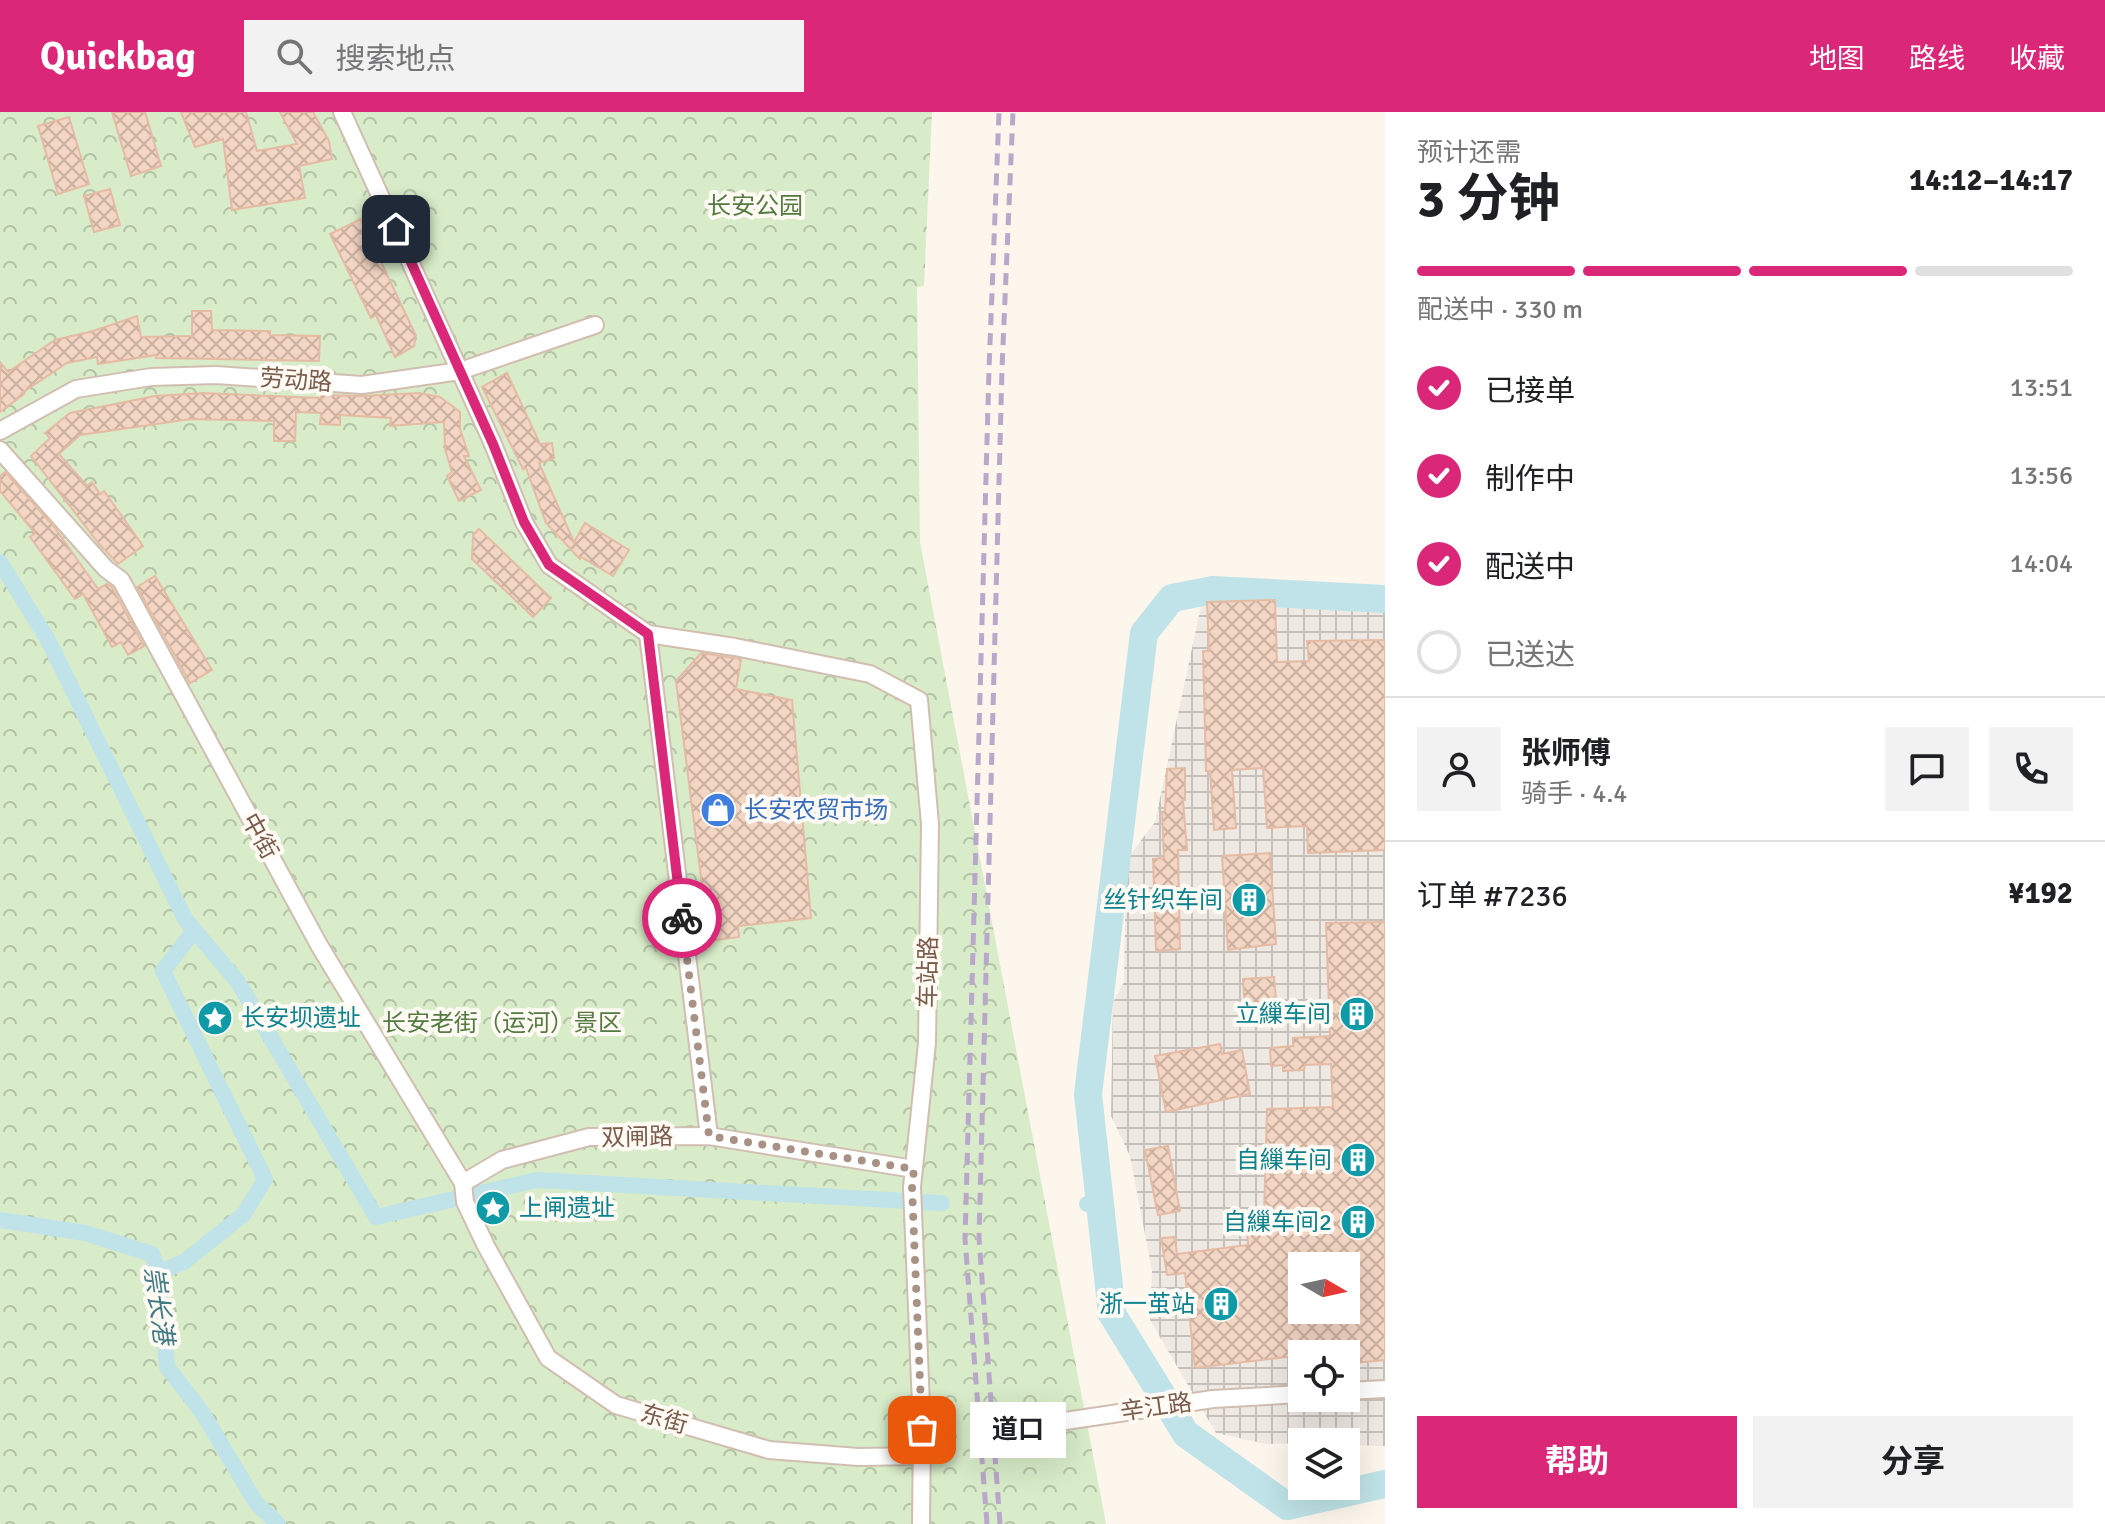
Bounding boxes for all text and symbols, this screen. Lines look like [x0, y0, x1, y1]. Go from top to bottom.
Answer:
search box [244, 20, 804, 92]
text: Quickbag [40, 33, 196, 80]
icon: search [272, 34, 316, 78]
text: 搜索地点 [336, 41, 456, 78]
text: 地图 [1809, 42, 1865, 76]
text: 路线 [1909, 42, 1965, 76]
text: 收藏 [2009, 42, 2065, 76]
text: 预计还需 [1417, 137, 1521, 169]
text: 14:12–14:17 [1909, 162, 2073, 199]
text: 3 分钟 [1417, 167, 1561, 231]
park label: 长安公园 [707, 191, 803, 221]
pin [362, 195, 430, 263]
icon: home [374, 207, 418, 251]
text: 配送中 · 330 m [1417, 294, 1583, 326]
street label: 劳动路 [259, 363, 333, 397]
icon: check [1417, 366, 1461, 410]
text: 13:51 [2010, 372, 2073, 404]
text: 已接单 [1485, 373, 1575, 410]
icon: check [1417, 454, 1461, 498]
text: 13:56 [2010, 460, 2073, 492]
text: 制作中 [1485, 461, 1575, 498]
icon: check [1417, 542, 1461, 586]
text: 14:04 [2010, 548, 2073, 580]
text: 配送中 [1485, 549, 1575, 586]
text: 已送达 [1485, 637, 1575, 674]
button: person [1417, 727, 1501, 811]
button: chat [1885, 727, 1969, 811]
button: phone [1989, 727, 2073, 811]
text: 张师傅 [1521, 735, 1611, 772]
text: 骑手 · 4.4 [1521, 778, 1627, 810]
shop icon: 长安农贸市场 [699, 791, 737, 829]
place label: 长安农贸市场 [744, 795, 888, 825]
street label: 中街 [235, 808, 285, 864]
text: ¥192 [2008, 875, 2073, 912]
courier [642, 878, 722, 958]
text: 订单 #7236 [1417, 878, 1568, 915]
building icon: 丝针织车间 [1230, 881, 1268, 919]
place label: 丝针织车间 [1103, 885, 1223, 915]
icon: bike [660, 896, 704, 940]
street label: 车站路 [912, 936, 944, 1008]
building icon: 立繅车间 [1338, 995, 1376, 1033]
place icon: 长安坝遗址 [196, 999, 234, 1037]
place label: 立繅车间 [1235, 999, 1331, 1029]
place label: 长安坝遗址 [241, 1003, 361, 1033]
park label: 长安老街（运河）景区 [382, 1008, 622, 1038]
street label: 双闸路 [601, 1121, 673, 1153]
building icon: 自繅车间 [1339, 1141, 1377, 1179]
place label: 自繅车间 [1236, 1145, 1332, 1175]
place icon: 上闸遗址 [474, 1189, 512, 1227]
place label: 上闸遗址 [519, 1193, 615, 1223]
building icon: 自繅车间2 [1339, 1203, 1377, 1241]
place label: 自繅车间2 [1223, 1207, 1332, 1237]
north arrow [1288, 1252, 1360, 1324]
map controls [1288, 1252, 1360, 1500]
water label: 崇长港 [137, 1264, 180, 1350]
building icon: 浙一茧站 [1202, 1285, 1240, 1323]
place label: 浙一茧站 [1099, 1289, 1195, 1319]
button: locate [1288, 1340, 1360, 1412]
street label: 辛江路 [1118, 1387, 1194, 1427]
pin [888, 1396, 956, 1464]
street label: 东街 [637, 1398, 691, 1440]
callout: 道口 [970, 1402, 1066, 1458]
icon: bag [900, 1408, 944, 1452]
text: 道口 [992, 1414, 1044, 1446]
button: 帮助 [1417, 1416, 1737, 1508]
button: 分享 [1753, 1416, 2073, 1508]
button: layers [1288, 1428, 1360, 1500]

